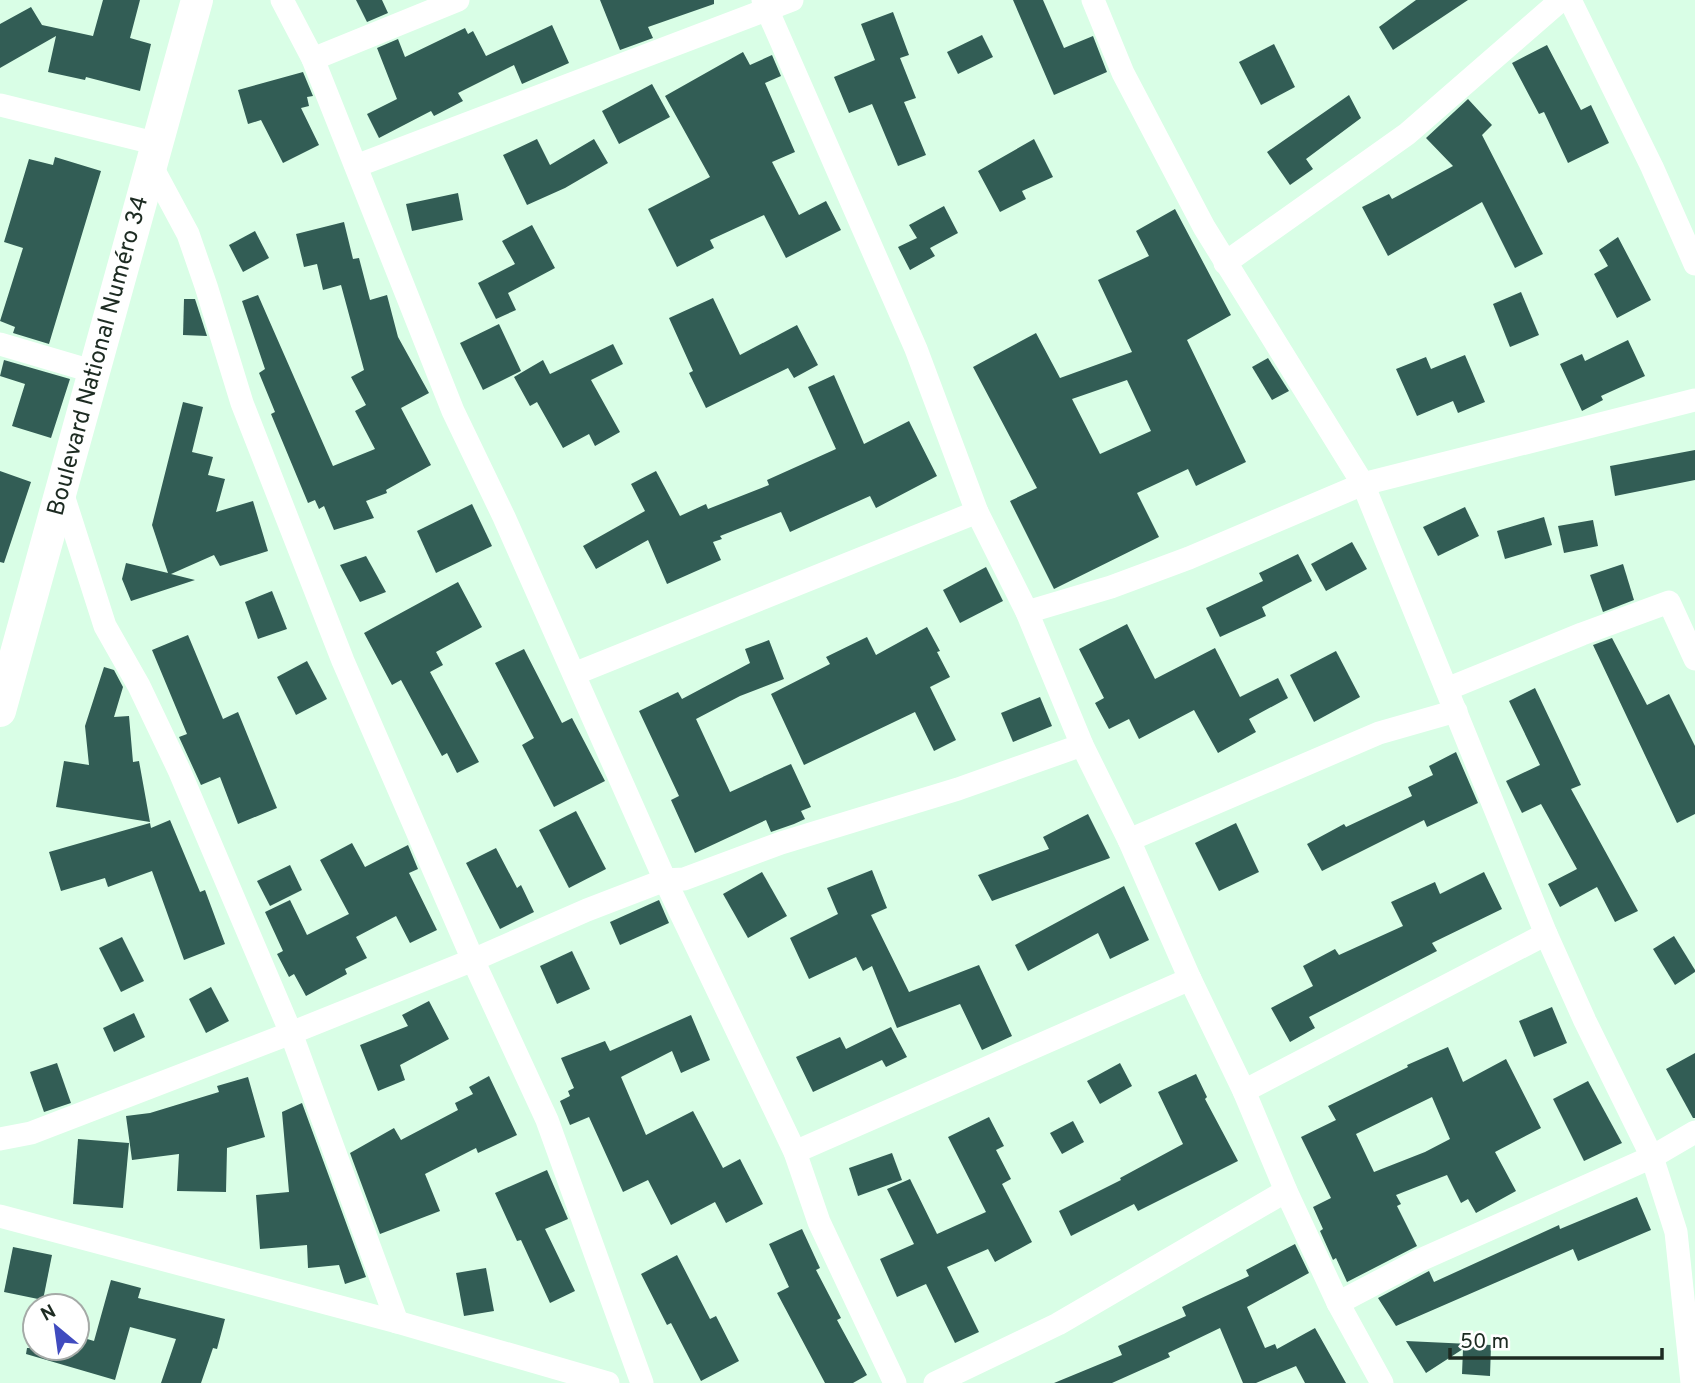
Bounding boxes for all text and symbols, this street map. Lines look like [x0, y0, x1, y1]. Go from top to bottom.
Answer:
street label: Boulevard National Numéro 34 [42, 193, 156, 519]
north arrow [21, 1292, 91, 1362]
text: N [37, 1300, 61, 1328]
scale bar [1450, 1316, 1662, 1360]
text: 50 m [1460, 1329, 1509, 1356]

